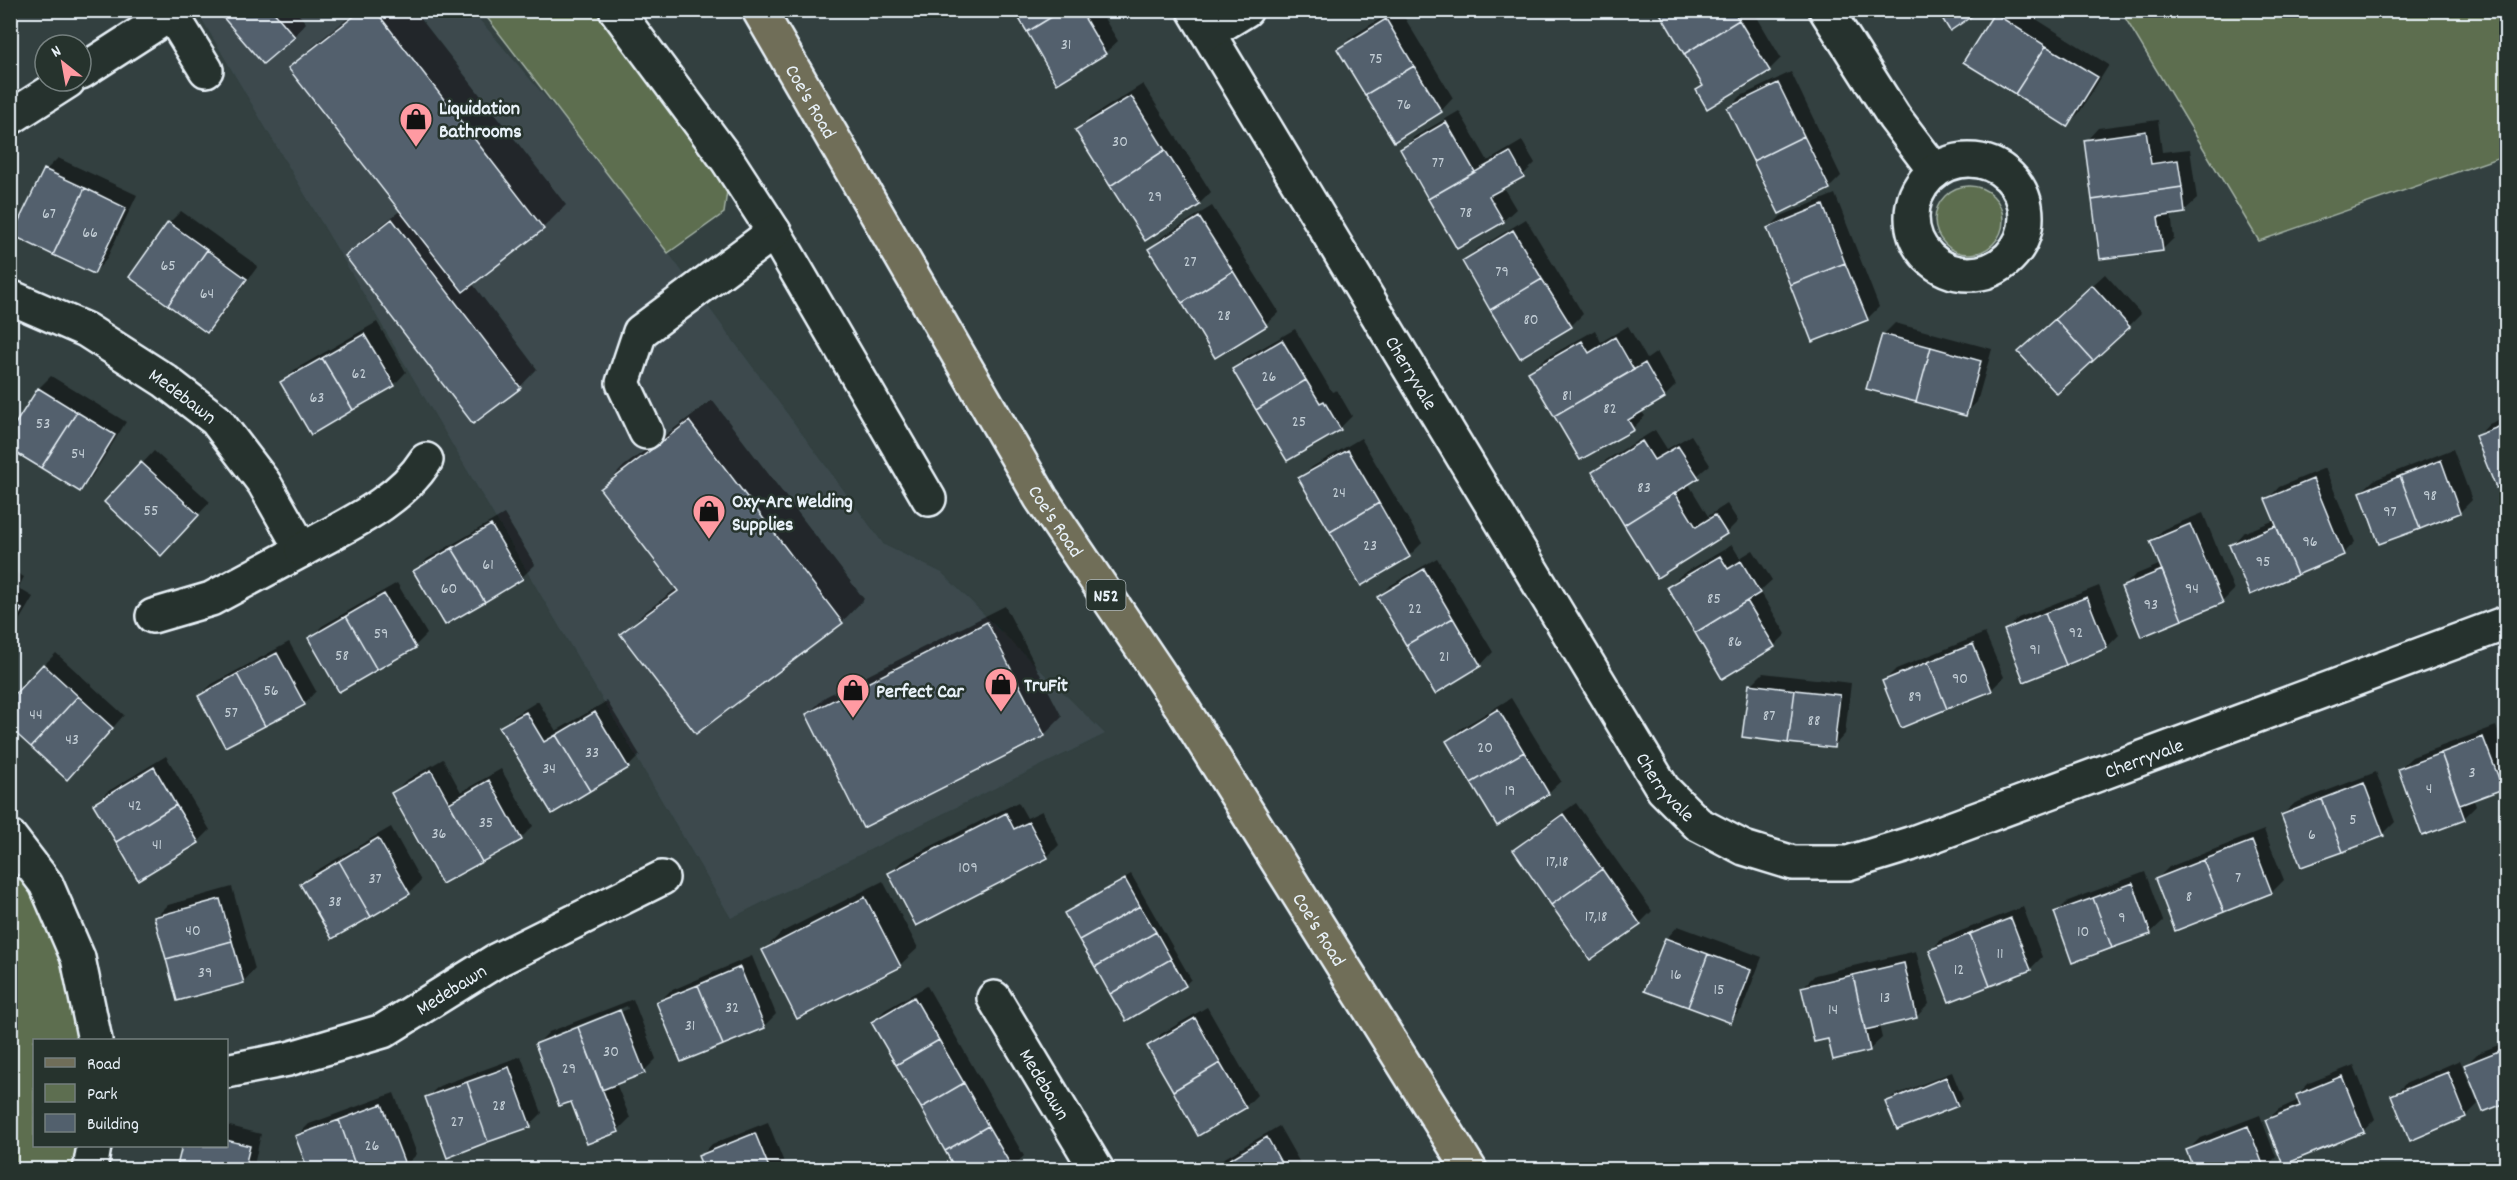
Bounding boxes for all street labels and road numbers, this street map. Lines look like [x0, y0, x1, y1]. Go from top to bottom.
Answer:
street label: Coe's Road [776, 60, 842, 145]
street label: Cherryvale [1376, 332, 1443, 417]
street label: Medebawn [142, 363, 221, 432]
street label: Coe's Road [1019, 481, 1088, 564]
road number: N52 [1086, 580, 1126, 610]
street label: Cherryvale [2101, 733, 2188, 788]
street label: Cherryvale [1627, 748, 1700, 830]
street label: Coe's Road [1284, 888, 1351, 973]
street label: Medebawn [411, 959, 493, 1024]
street label: Medebawn [1011, 1044, 1075, 1126]

